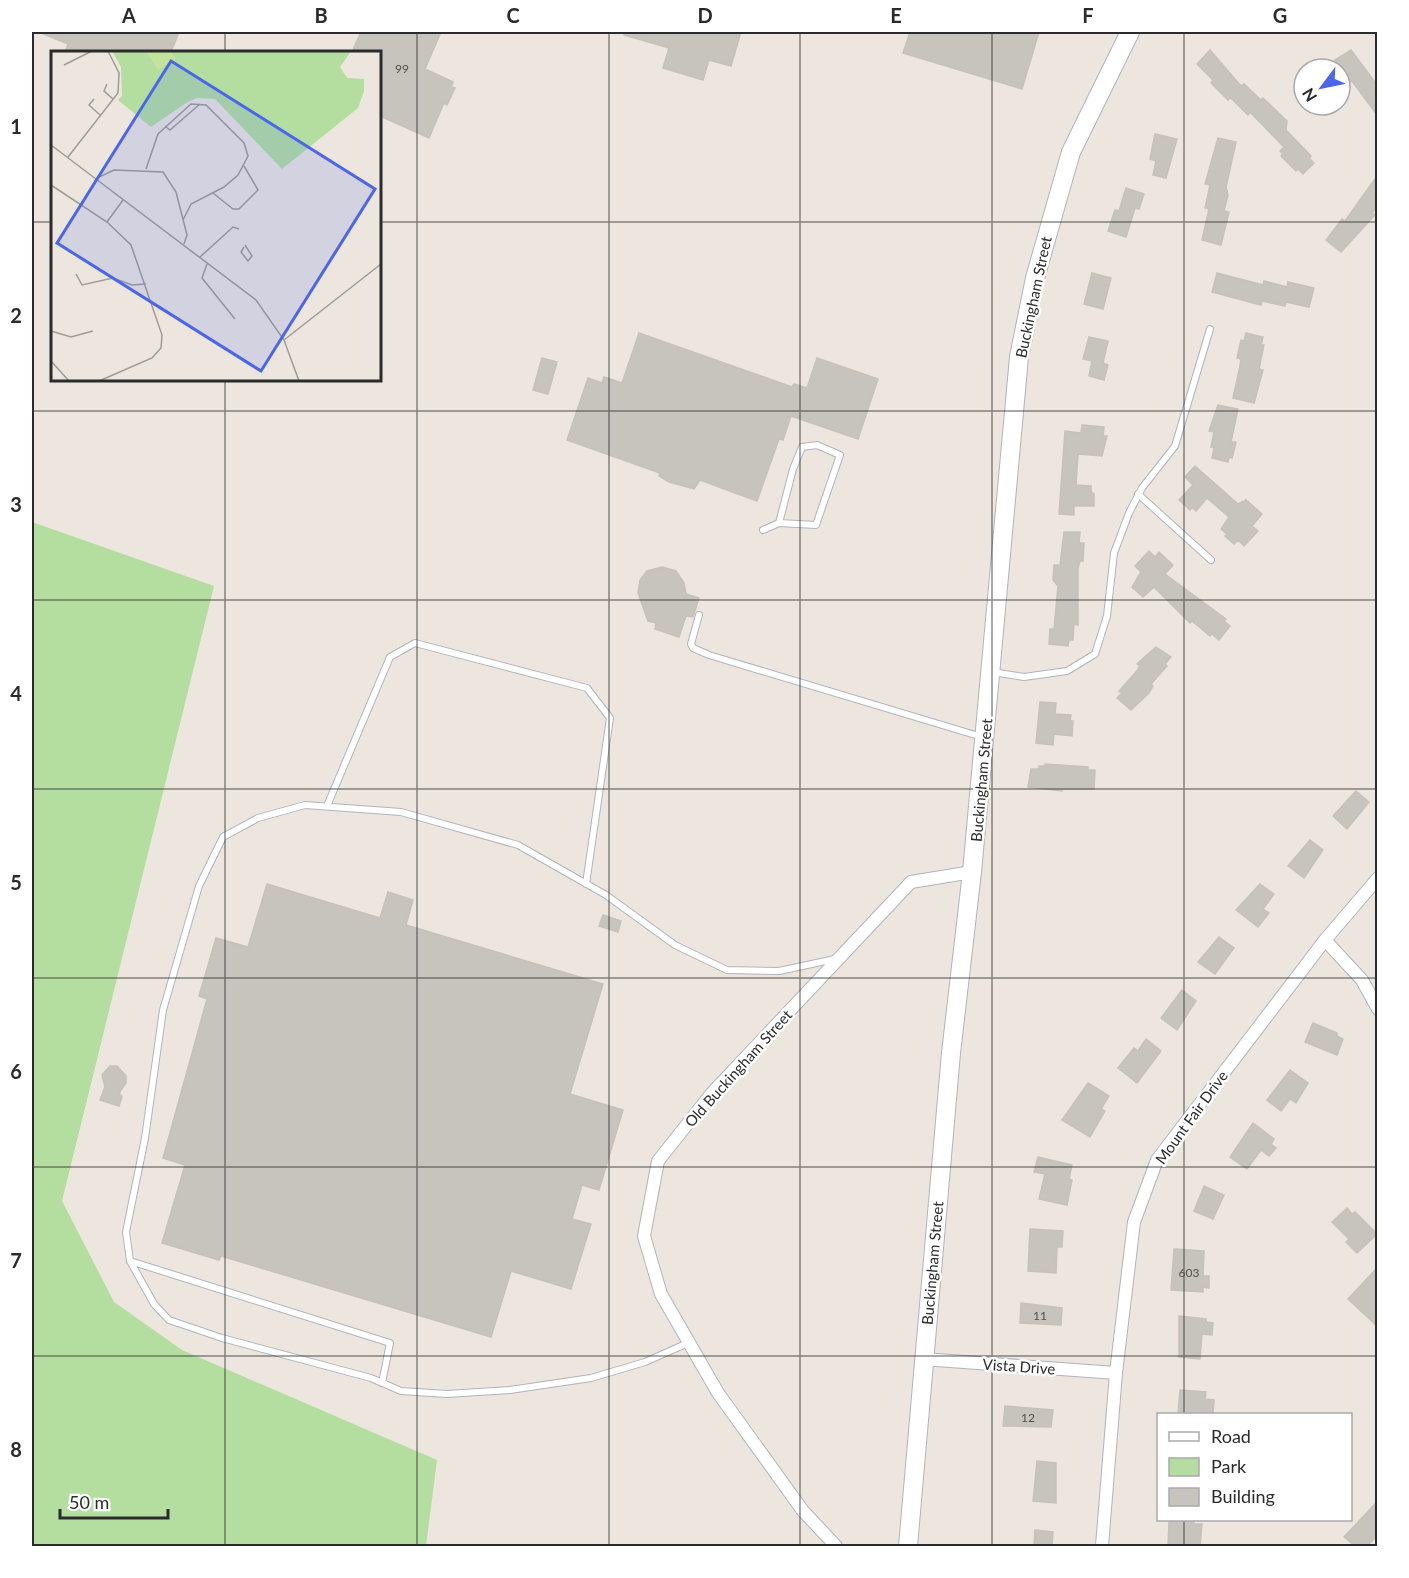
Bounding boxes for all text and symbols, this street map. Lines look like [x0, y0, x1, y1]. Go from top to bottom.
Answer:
text: A [121, 3, 136, 27]
text: B [314, 3, 328, 27]
text: C [506, 3, 520, 27]
text: D [697, 3, 713, 27]
text: E [890, 3, 902, 27]
text: F [1082, 3, 1094, 27]
text: G [1273, 3, 1287, 27]
inset map [51, 51, 381, 381]
north arrow [1292, 57, 1352, 117]
house number: 99 [395, 61, 409, 76]
text: N [1298, 85, 1320, 105]
text: 1 [10, 114, 22, 138]
street label: Buckingham Street [1011, 234, 1055, 359]
text: 2 [10, 303, 22, 327]
text: 3 [10, 492, 22, 516]
text: 4 [10, 681, 22, 705]
street label: Buckingham Street [967, 717, 995, 843]
text: 5 [10, 870, 22, 894]
street label: Old Buckingham Street [681, 1005, 796, 1130]
text: 6 [10, 1059, 22, 1083]
street label: Mount Fair Drive [1151, 1067, 1231, 1167]
street label: Buckingham Street [918, 1200, 946, 1326]
text: 7 [10, 1248, 22, 1272]
house number: 603 [1179, 1265, 1199, 1280]
house number: 11 [1033, 1308, 1047, 1323]
street label: Vista Drive [982, 1354, 1056, 1378]
house number: 12 [1021, 1410, 1035, 1425]
legend [1157, 1413, 1352, 1521]
text: Road [1211, 1425, 1251, 1447]
text: 8 [10, 1437, 22, 1461]
text: Park [1211, 1455, 1247, 1477]
scale bar [60, 1482, 168, 1520]
text: Building [1211, 1485, 1275, 1507]
text: 50 m [69, 1491, 109, 1513]

